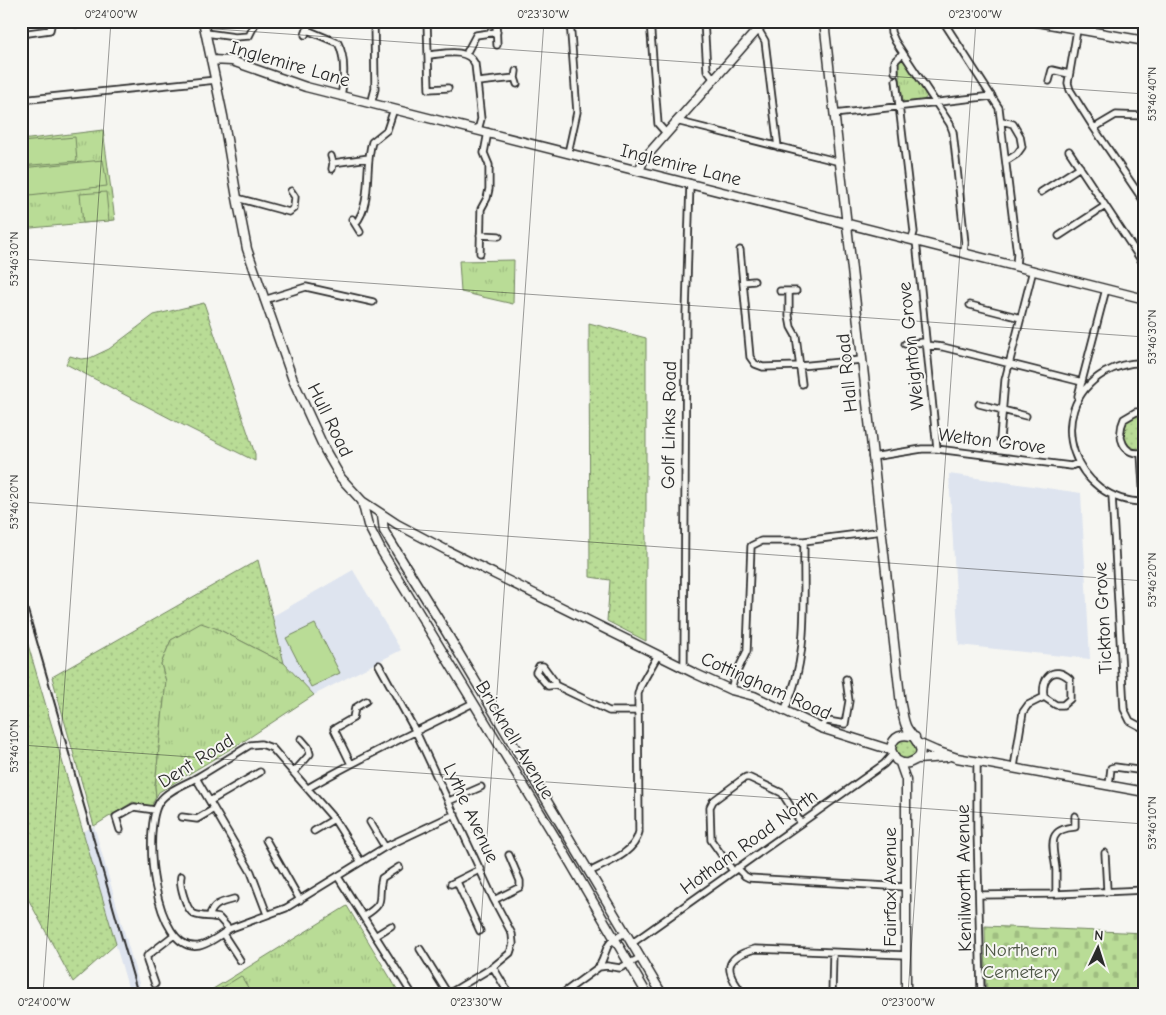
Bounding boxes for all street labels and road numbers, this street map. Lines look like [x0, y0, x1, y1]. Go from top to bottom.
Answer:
street label: Inglemire Lane [227, 36, 353, 92]
street label: Inglemire Lane [618, 139, 744, 191]
street label: Weighton Grove [893, 281, 929, 411]
street label: Hall Road [832, 332, 862, 414]
street label: Golf Links Road [657, 361, 681, 489]
street label: Hull Road [303, 380, 357, 460]
street label: Welton Grove [937, 423, 1047, 459]
street label: Tickton Grove [1089, 561, 1117, 675]
street label: Cottingham Road [697, 647, 835, 725]
street label: Bricknell Avenue [471, 677, 559, 803]
street label: Dent Road [154, 729, 238, 793]
street label: Lythe Avenue [438, 760, 504, 866]
street label: Hotham Road North [676, 785, 822, 899]
street label: Kenilworth Avenue [952, 804, 976, 952]
street label: Fairfax Avenue [879, 827, 901, 947]

